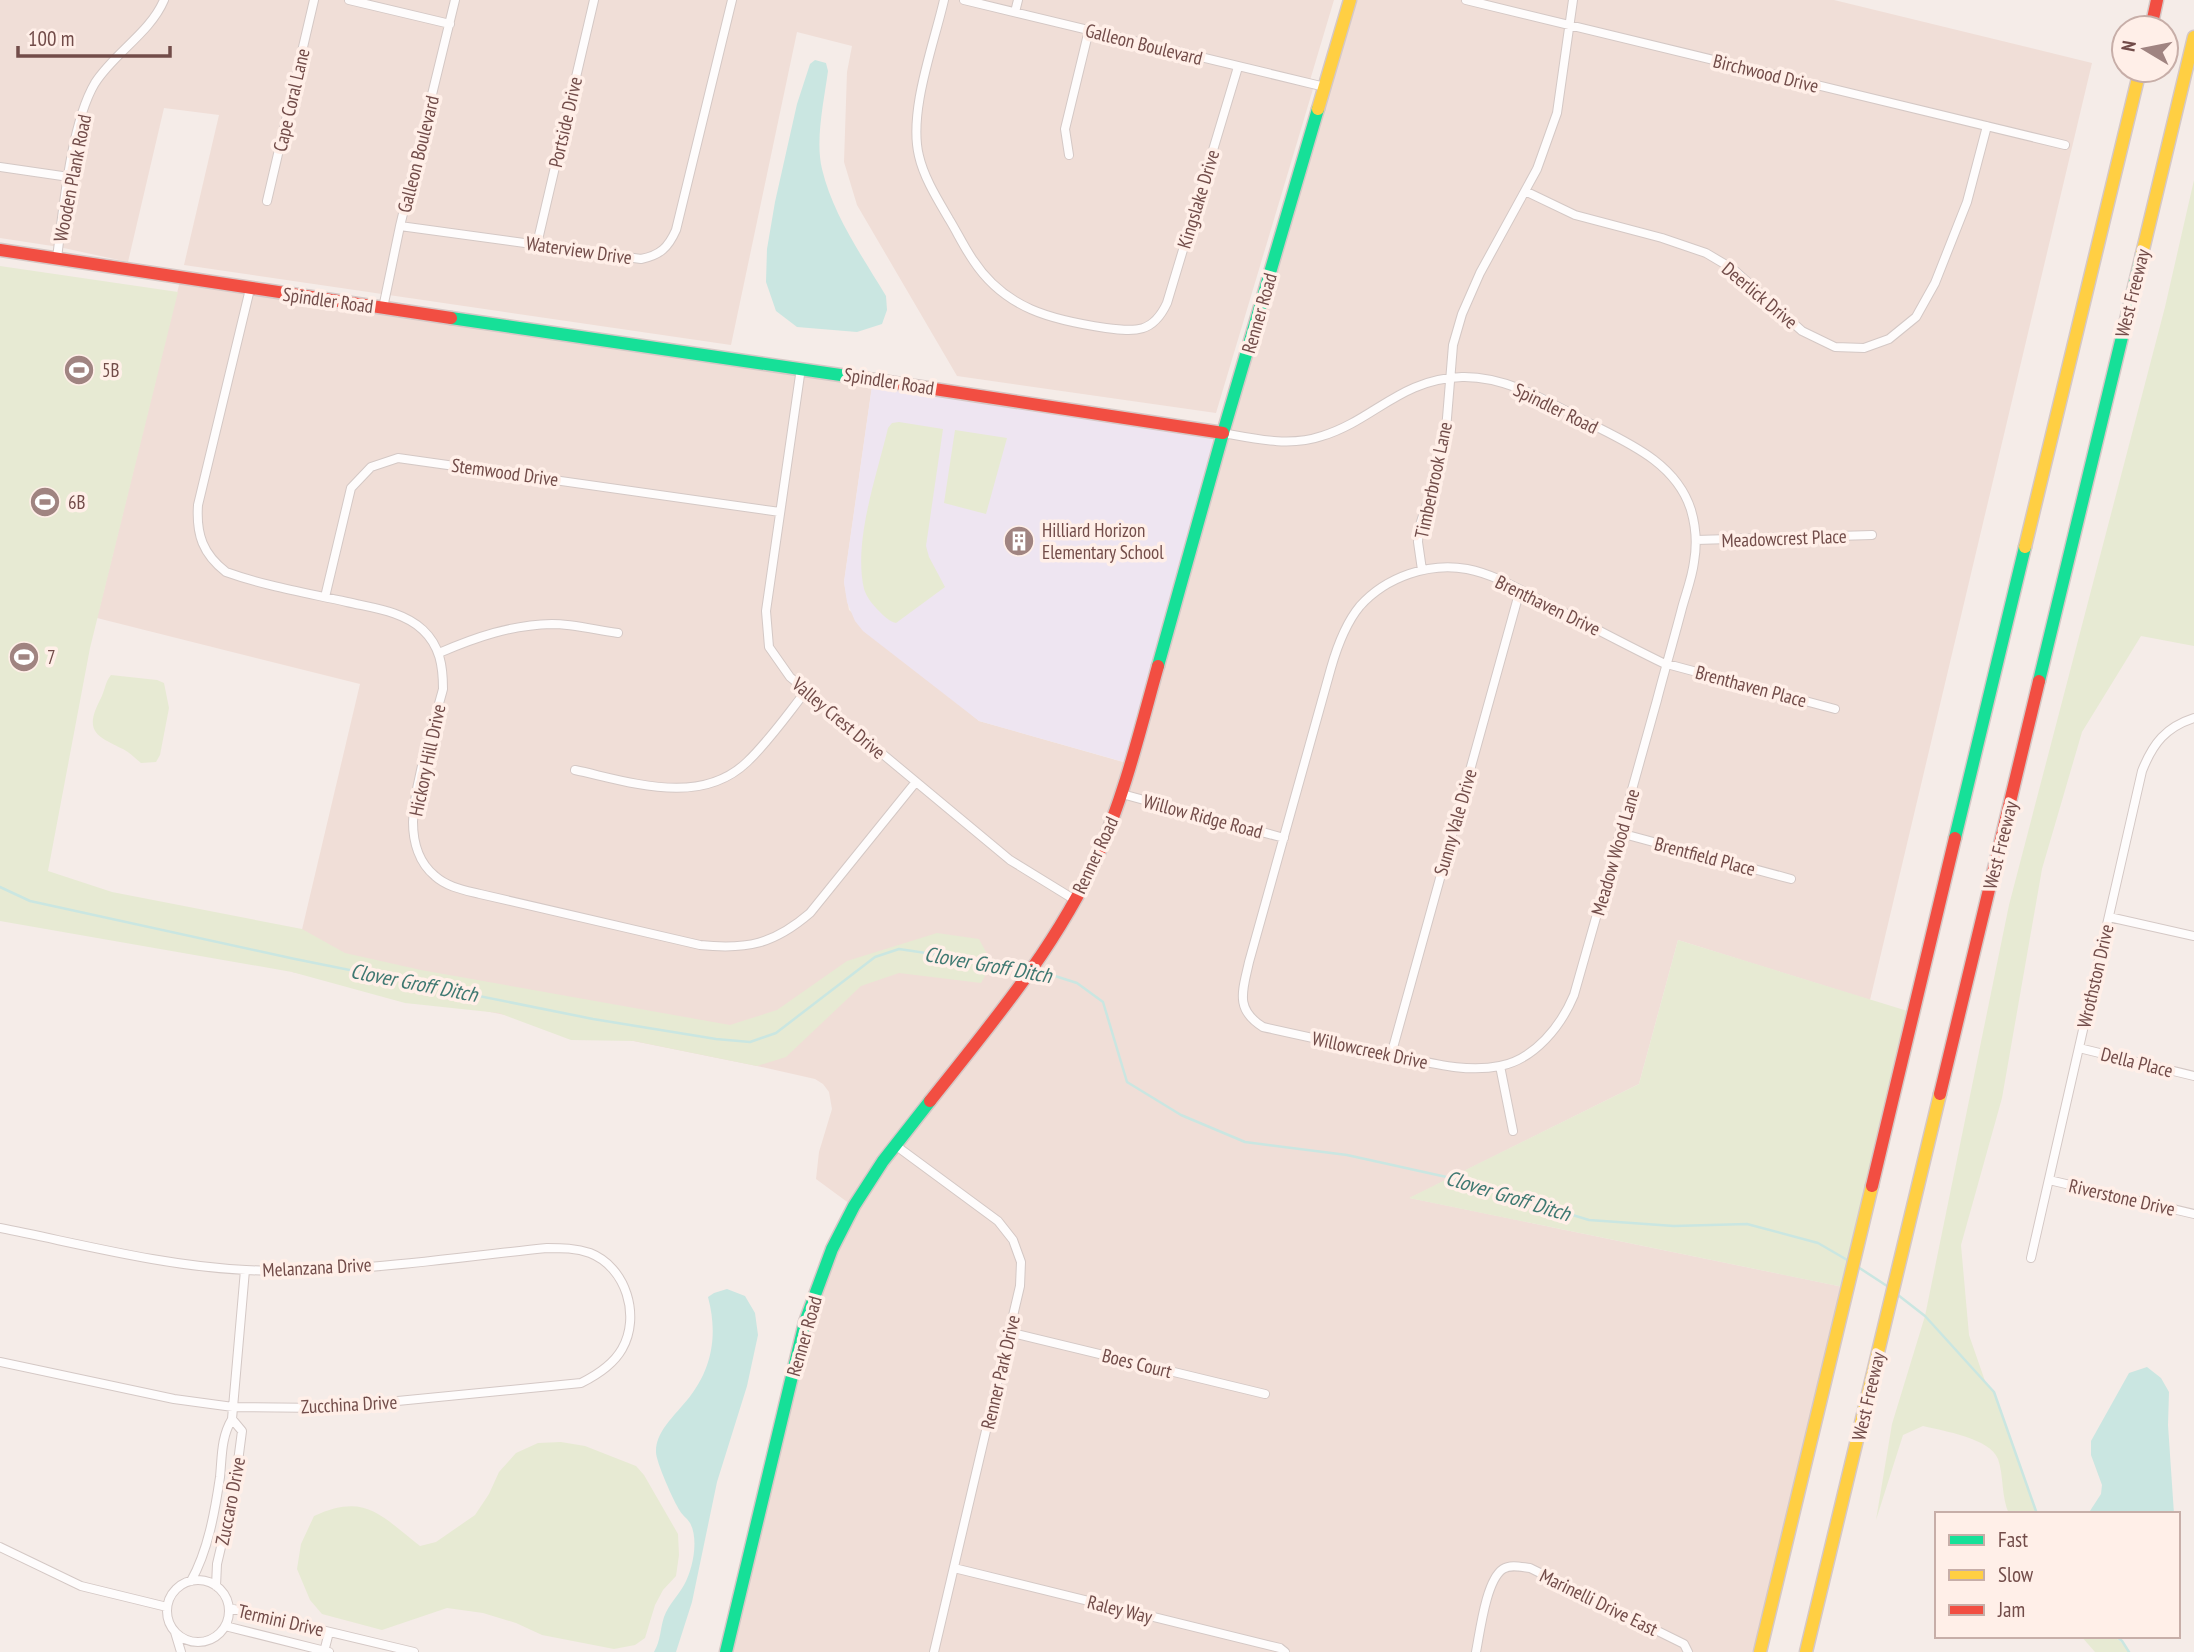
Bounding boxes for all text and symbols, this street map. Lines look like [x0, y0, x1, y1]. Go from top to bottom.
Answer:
scale bar [18, 14, 170, 58]
north arrow [2110, 14, 2180, 84]
street label: Galleon Boulevard [1083, 18, 1205, 70]
text: 100 m [28, 25, 74, 52]
text: N [2116, 39, 2141, 53]
street label: Cape Coral Lane [267, 46, 315, 154]
street label: Birchwood Drive [1711, 48, 1821, 98]
street label: Portside Drive [543, 74, 587, 170]
street label: Galleon Boulevard [392, 93, 444, 215]
street label: Wooden Plank Road [48, 112, 96, 244]
street label: Kingslake Drive [1172, 147, 1224, 251]
street label: Waterview Drive [525, 231, 634, 269]
street label: West Freeway [2109, 246, 2155, 340]
street label: Deerlick Drive [1717, 256, 1803, 334]
street label: Renner Road [1236, 270, 1282, 356]
street label: Spindler Road [281, 282, 375, 318]
sports icon: 5B [62, 353, 96, 387]
place label: 5B [102, 358, 120, 382]
street label: Spindler Road [842, 362, 936, 400]
street label: Spindler Road [1510, 377, 1602, 439]
street label: Timberbrook Lane [1409, 419, 1457, 540]
street label: Stemwood Drive [450, 453, 560, 491]
sports icon: 6B [28, 485, 62, 519]
place label: 6B [68, 490, 86, 514]
place label: Hilliard Horizon Elementary School [1042, 518, 1164, 564]
building icon: Hilliard Horizon Elementary School [1002, 524, 1036, 558]
street label: Meadowcrest Place [1721, 524, 1847, 552]
street label: Brenthaven Drive [1492, 569, 1604, 641]
sports icon: 7 [7, 640, 41, 674]
place label: 7 [47, 645, 56, 669]
street label: Brenthaven Place [1693, 660, 1809, 712]
street label: Valley Crest Drive [787, 671, 891, 764]
street label: Hickory Hill Drive [403, 702, 451, 818]
street label: Sunny Vale Drive [1428, 766, 1482, 878]
street label: Meadow Wood Lane [1585, 786, 1645, 918]
street label: Willow Ridge Road [1141, 789, 1265, 843]
street label: West Freeway [1977, 798, 2023, 892]
street label: Renner Road [1067, 813, 1123, 897]
street label: Brentfield Place [1652, 831, 1758, 881]
street label: Wrothston Drive [2071, 922, 2119, 1030]
water label: Clover Groff Ditch [922, 940, 1055, 989]
water label: Clover Groff Ditch [348, 957, 481, 1008]
street label: Willowcreek Drive [1310, 1026, 1430, 1074]
street label: Della Place [2099, 1042, 2176, 1083]
water label: Clover Groff Ditch [1443, 1164, 1575, 1228]
street label: Riverstone Drive [2067, 1173, 2178, 1221]
street label: Melanzana Drive [262, 1252, 372, 1282]
street label: Renner Road [781, 1293, 827, 1379]
street label: Renner Park Drive [975, 1312, 1025, 1431]
street label: Boes Court [1100, 1343, 1175, 1383]
street label: West Freeway [1846, 1349, 1890, 1443]
street label: Zucchina Drive [300, 1389, 398, 1419]
street label: Zuccaro Drive [210, 1455, 250, 1547]
legend [1935, 1512, 2180, 1638]
text: Fast [1998, 1526, 2028, 1553]
text: Slow [1998, 1561, 2034, 1588]
street label: Marinelli Drive East [1536, 1563, 1663, 1641]
street label: Raley Way [1085, 1589, 1156, 1629]
text: Jam [1997, 1596, 2025, 1623]
street label: Termini Drive [236, 1599, 326, 1642]

